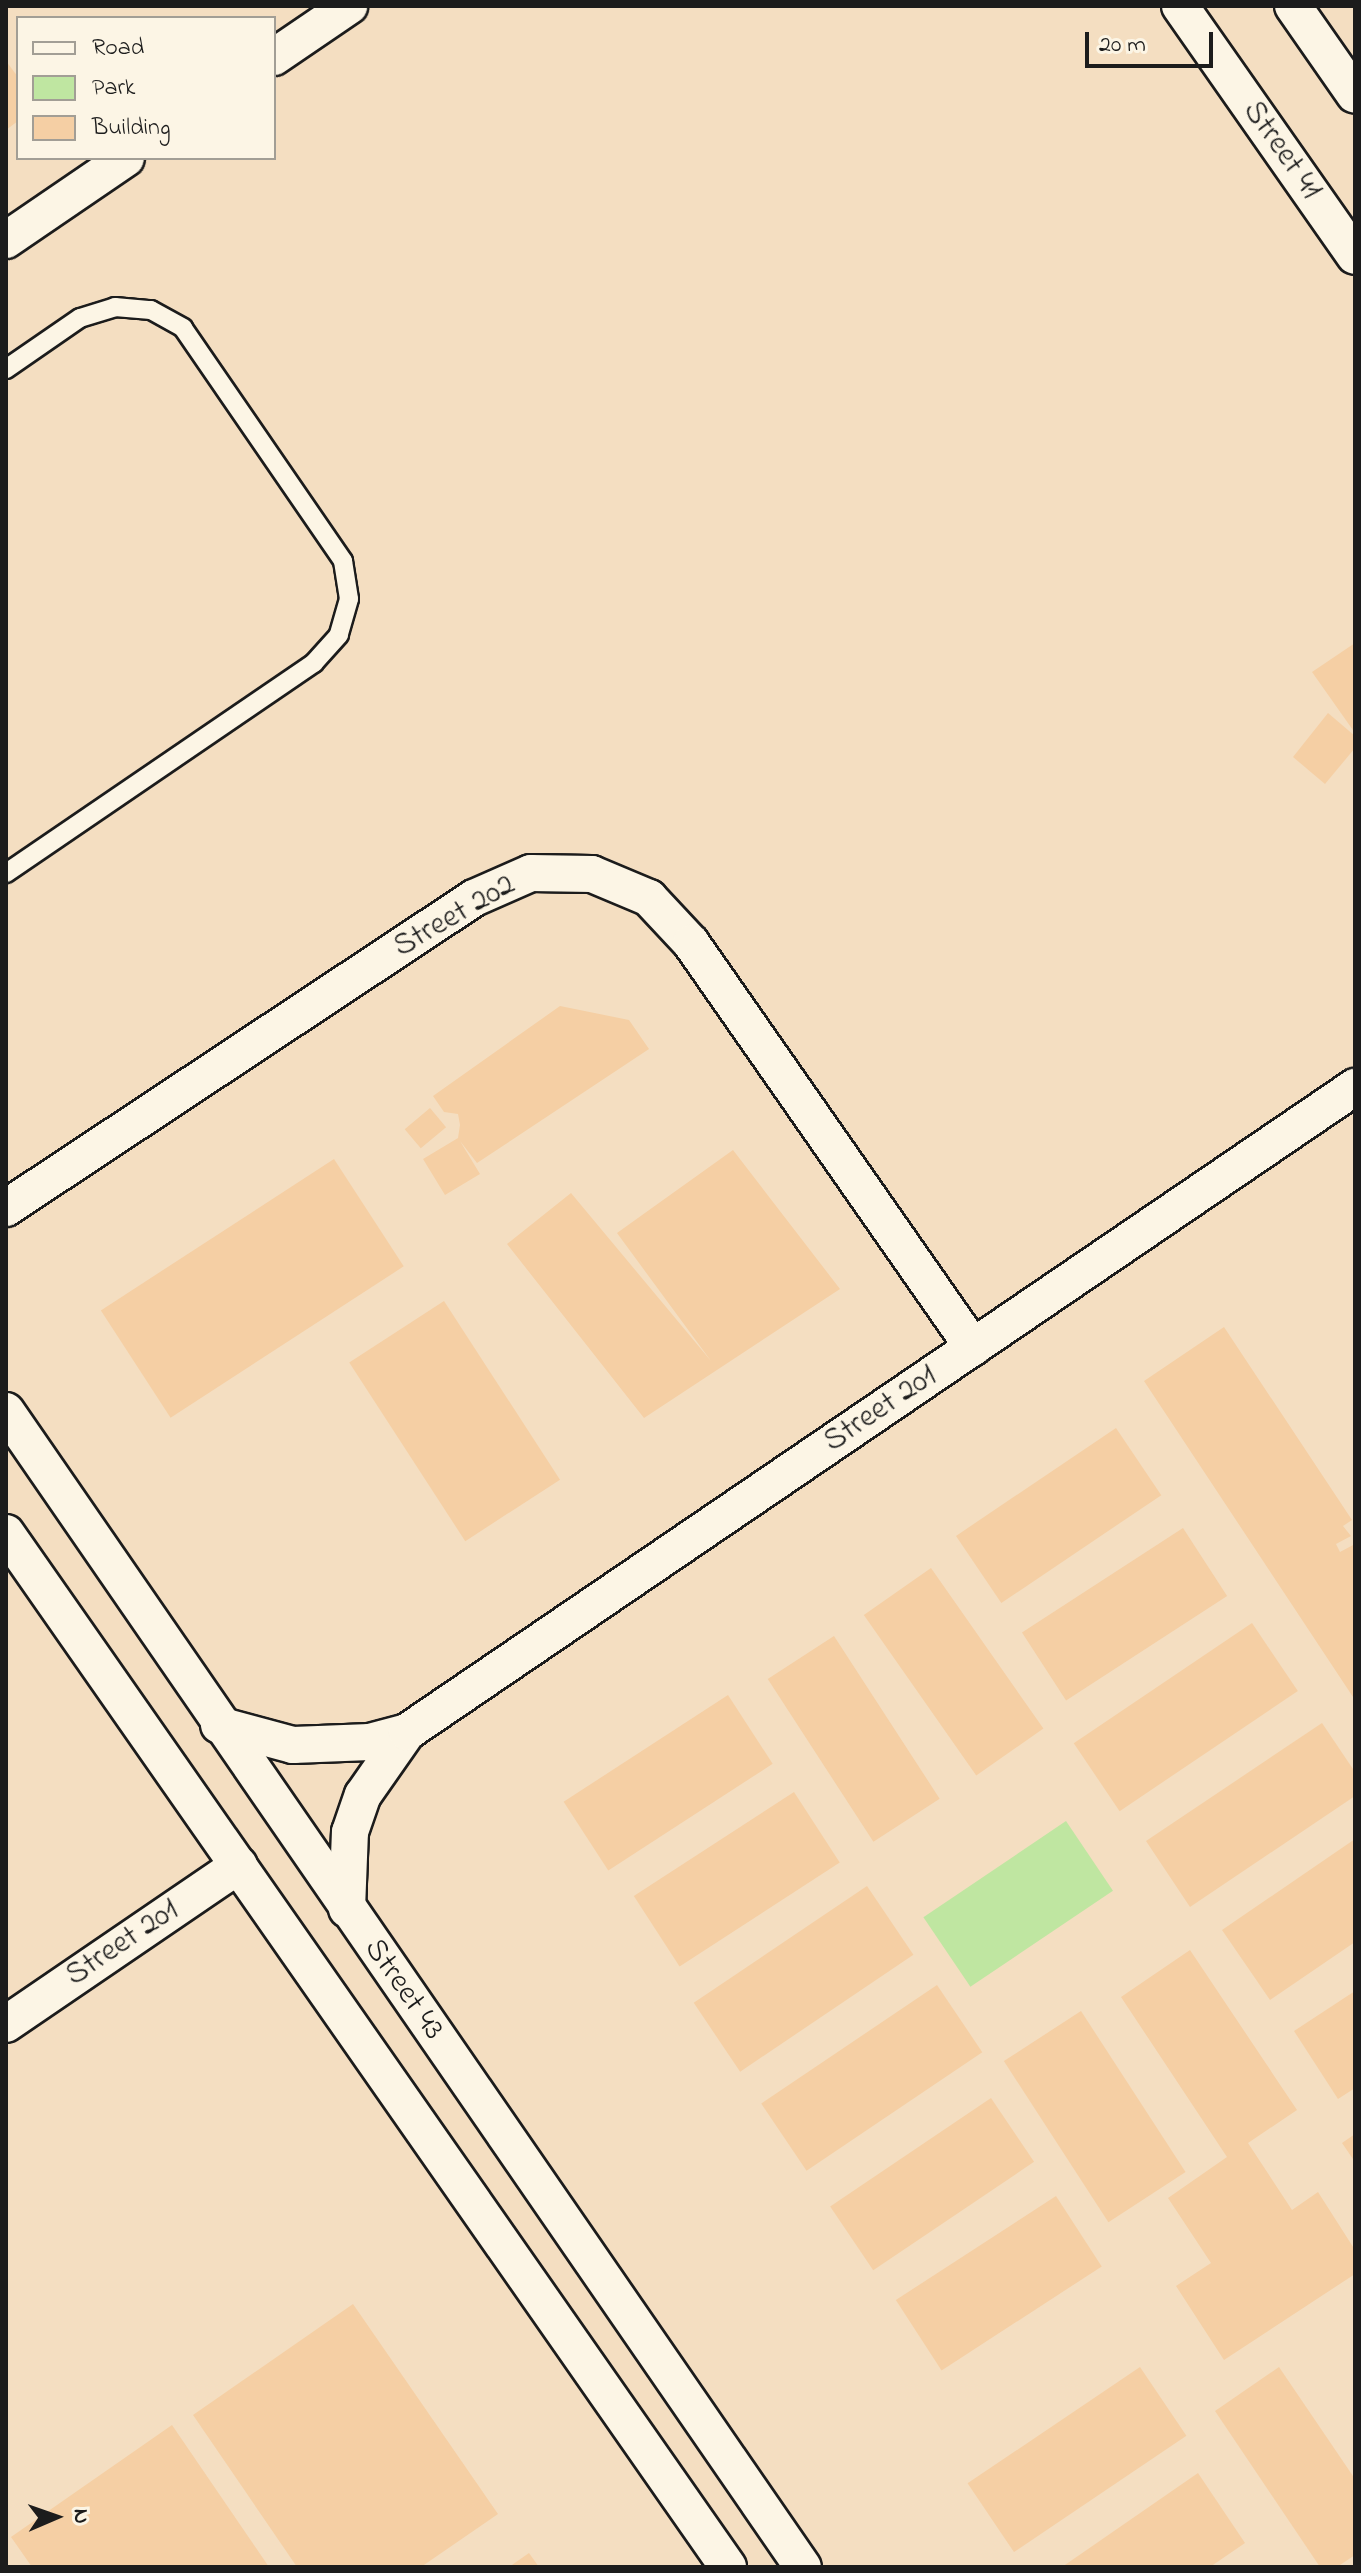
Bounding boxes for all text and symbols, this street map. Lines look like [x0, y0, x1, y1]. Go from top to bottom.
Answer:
legend [16, 16, 276, 160]
scale bar [1089, 16, 1217, 66]
text: 20 m [1099, 28, 1146, 63]
text: Road [92, 31, 144, 66]
text: Park [92, 71, 135, 106]
street label: Street 41 [1233, 94, 1329, 208]
text: Building [92, 111, 171, 146]
street label: Street 202 [387, 867, 523, 967]
street label: Street 201 [817, 1358, 945, 1462]
street label: Street 201 [59, 1892, 187, 1996]
street label: Street 43 [354, 1932, 452, 2048]
north arrow [16, 2477, 96, 2557]
text: N [64, 2508, 96, 2524]

